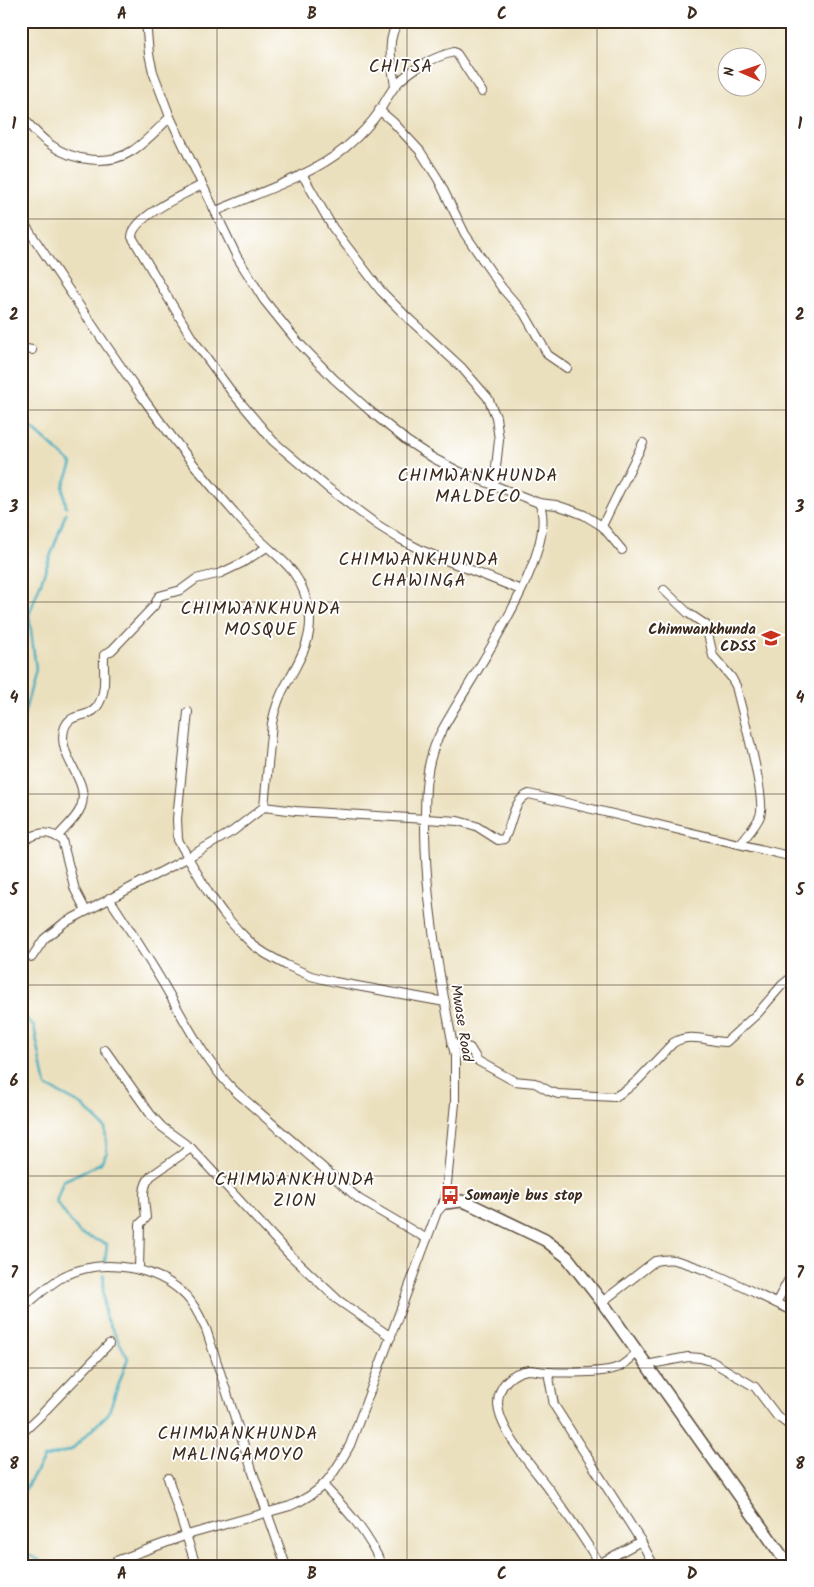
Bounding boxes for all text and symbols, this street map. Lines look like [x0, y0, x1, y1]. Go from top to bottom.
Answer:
text: A [117, 2, 127, 27]
text: B [307, 2, 317, 27]
text: C [497, 2, 507, 27]
text: D [687, 2, 698, 27]
north arrow [716, 48, 766, 98]
district label: CHITSA [369, 53, 433, 82]
text: N [719, 67, 741, 76]
text: 1 [12, 112, 17, 137]
text: 1 [798, 112, 803, 137]
text: 2 [9, 303, 19, 328]
text: 2 [795, 303, 805, 328]
district label: CHIMWANKHUNDA MALDECO [397, 462, 559, 512]
text: 3 [9, 495, 19, 520]
text: 3 [795, 495, 805, 520]
district label: CHIMWANKHUNDA CHAWINGA [338, 546, 500, 596]
district label: CHIMWANKHUNDA MOSQUE [180, 595, 342, 645]
place label: Chimwankhunda CDSS [648, 618, 757, 659]
school or university icon: Chimwankhunda CDSS [760, 627, 782, 649]
text: 4 [10, 686, 19, 711]
text: 4 [796, 686, 805, 711]
text: 5 [9, 878, 20, 903]
text: 5 [795, 878, 806, 903]
street label: Mwase Road [443, 983, 479, 1064]
text: 6 [10, 1069, 19, 1094]
text: 6 [796, 1069, 805, 1094]
district label: CHIMWANKHUNDA ZION [214, 1166, 376, 1216]
bus stop icon: Somanje bus stop [439, 1184, 461, 1206]
place label: Somanje bus stop [465, 1184, 583, 1208]
text: 7 [10, 1261, 18, 1286]
text: 7 [796, 1261, 804, 1286]
district label: CHIMWANKHUNDA MALINGAMOYO [157, 1420, 319, 1470]
text: 8 [9, 1452, 19, 1477]
text: 8 [795, 1452, 805, 1477]
text: A [117, 1562, 127, 1587]
text: B [307, 1562, 317, 1587]
text: C [497, 1562, 507, 1587]
text: D [687, 1562, 698, 1587]

